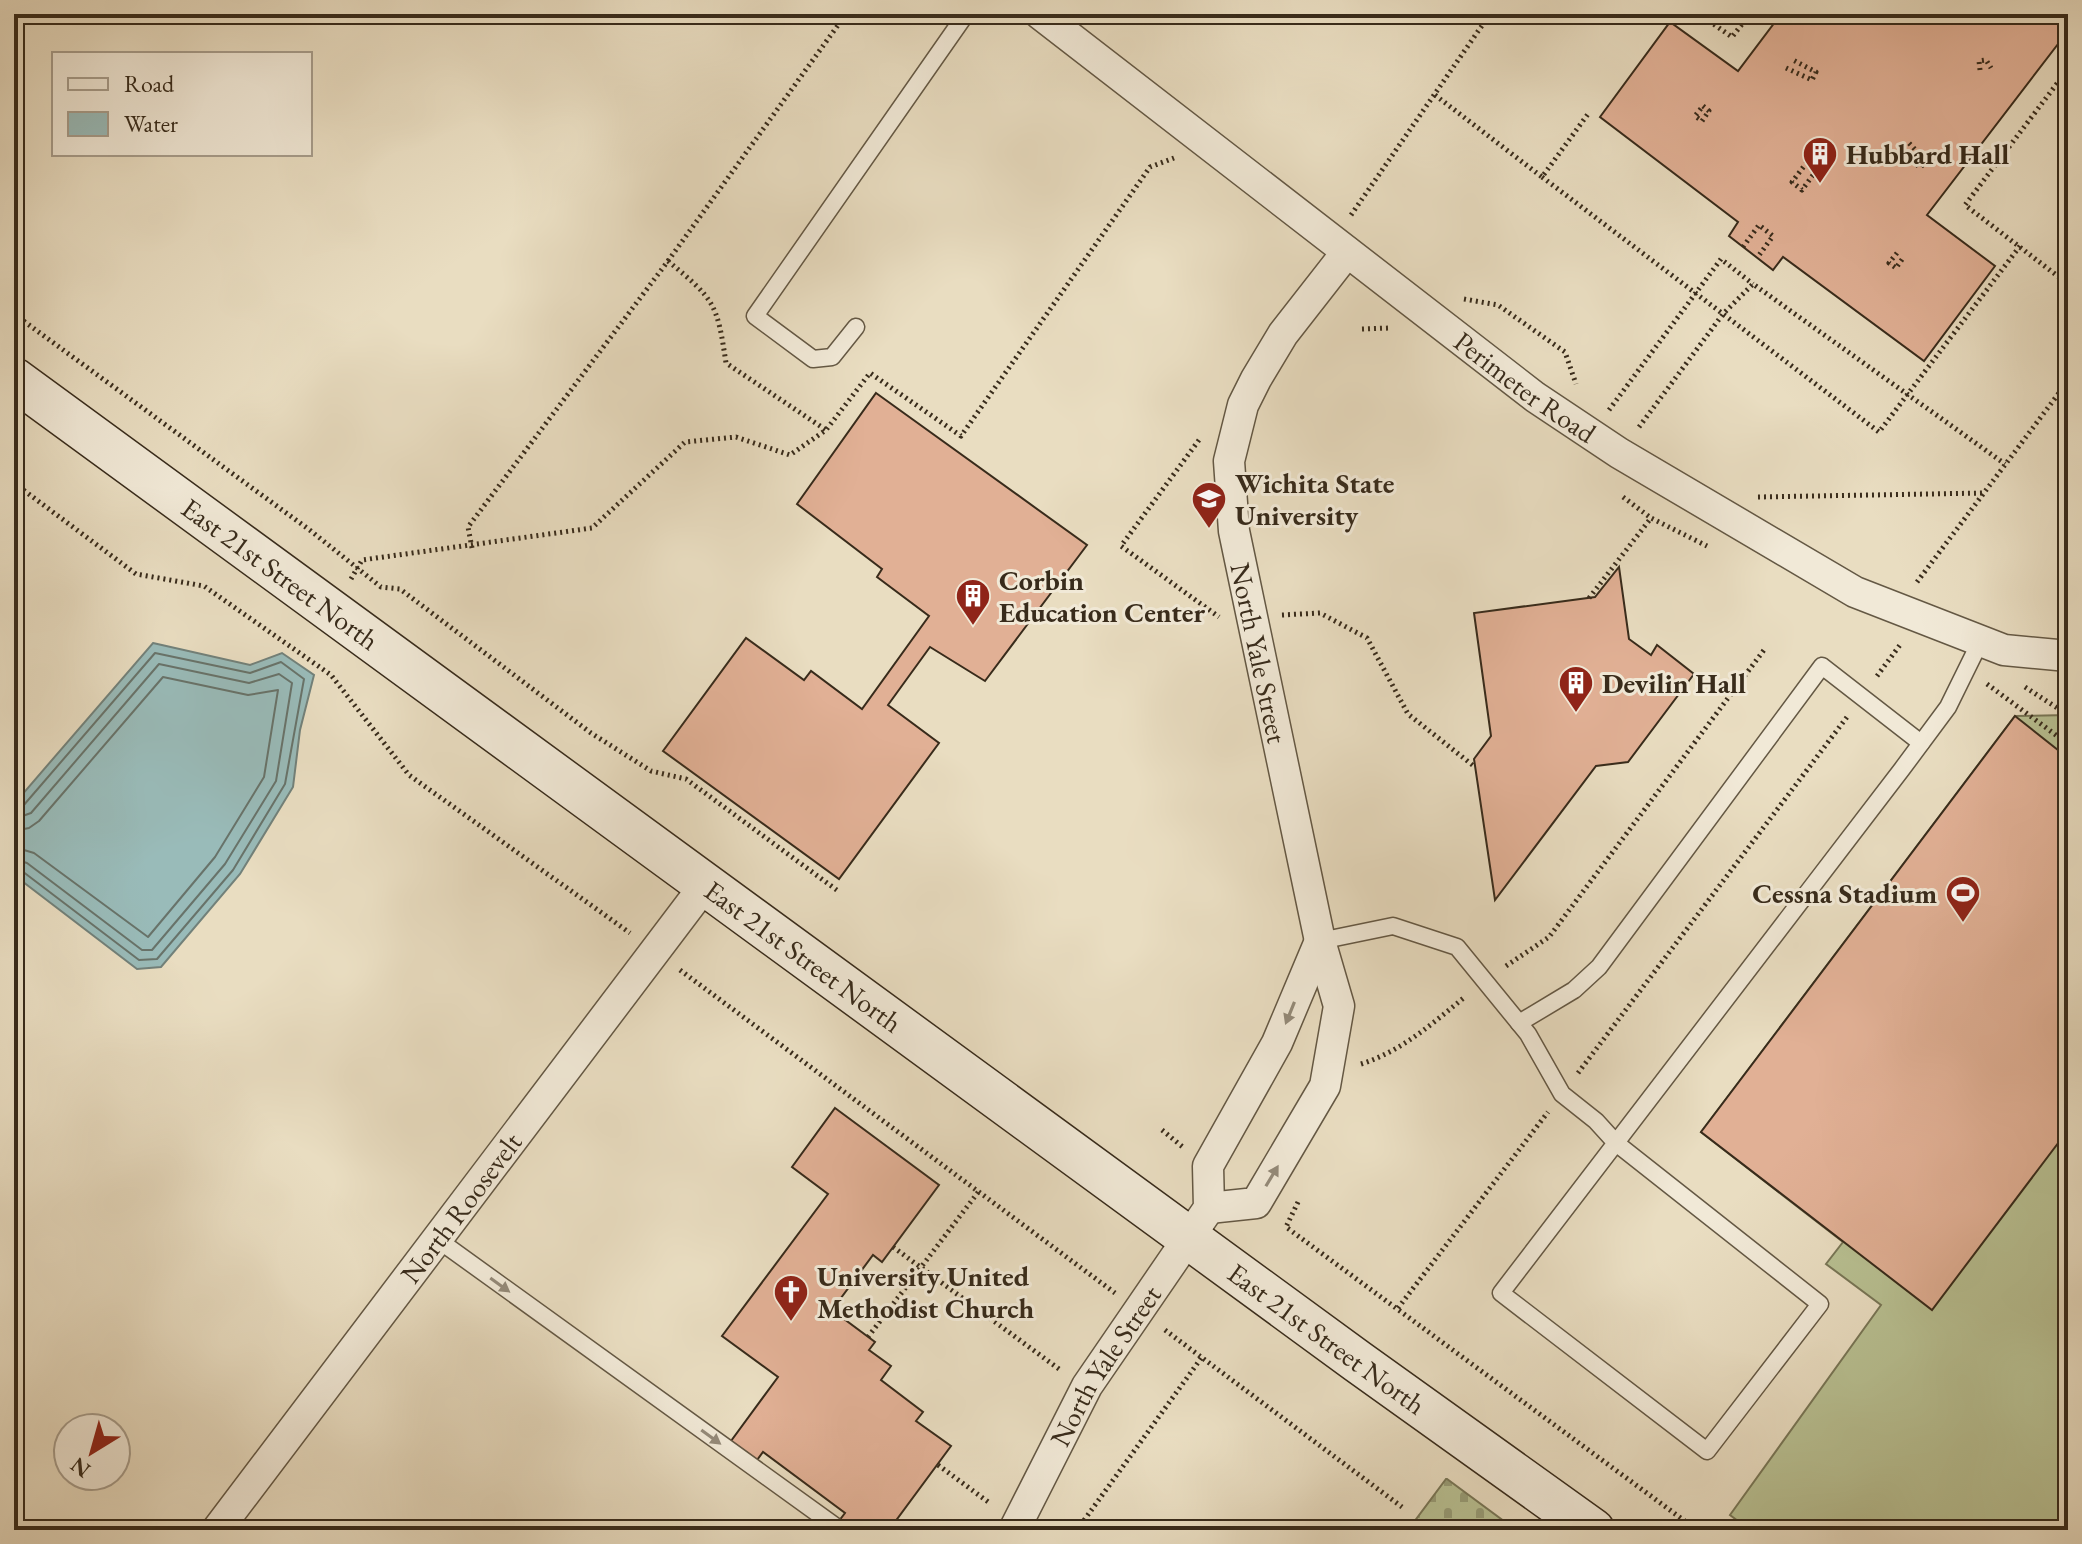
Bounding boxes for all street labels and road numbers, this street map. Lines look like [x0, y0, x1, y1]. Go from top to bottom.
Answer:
street label: Perimeter Road [1447, 323, 1604, 451]
street label: East 21st Street North [175, 490, 386, 658]
street label: North Yale Street [1222, 560, 1296, 747]
street label: East 21st Street North [698, 872, 909, 1040]
street label: North Roosevelt [392, 1125, 530, 1290]
street label: East 21st Street North [1221, 1255, 1433, 1422]
street label: North Yale Street [1041, 1278, 1169, 1452]

